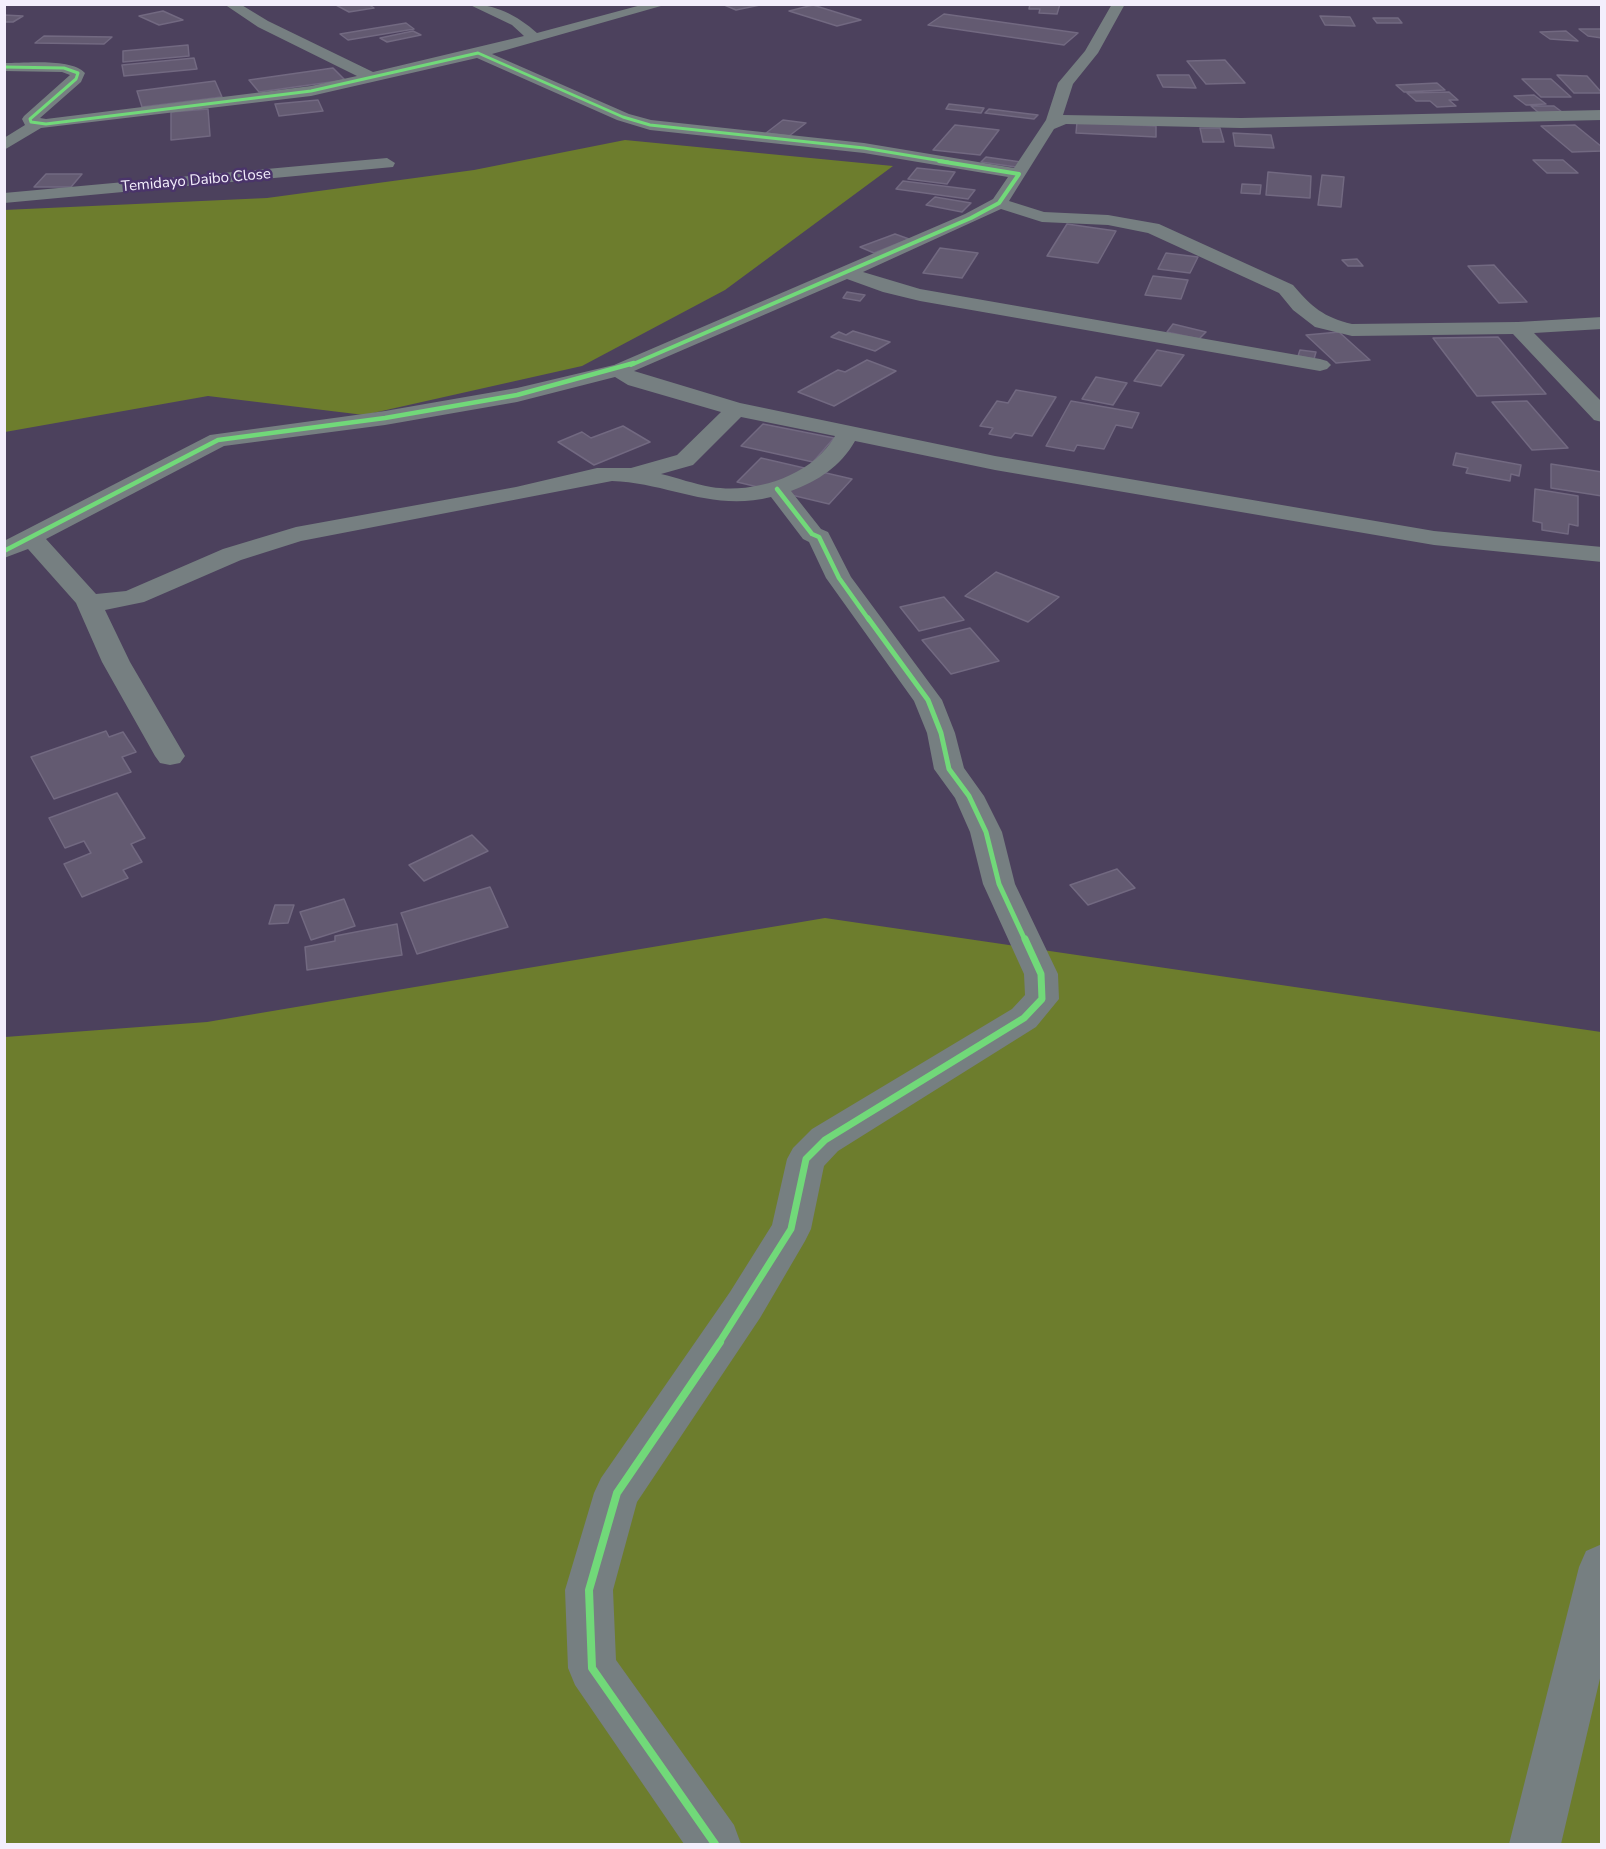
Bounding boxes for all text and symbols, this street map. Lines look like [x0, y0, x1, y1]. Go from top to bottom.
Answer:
street label: Temidayo Daibo Close [120, 165, 272, 197]

